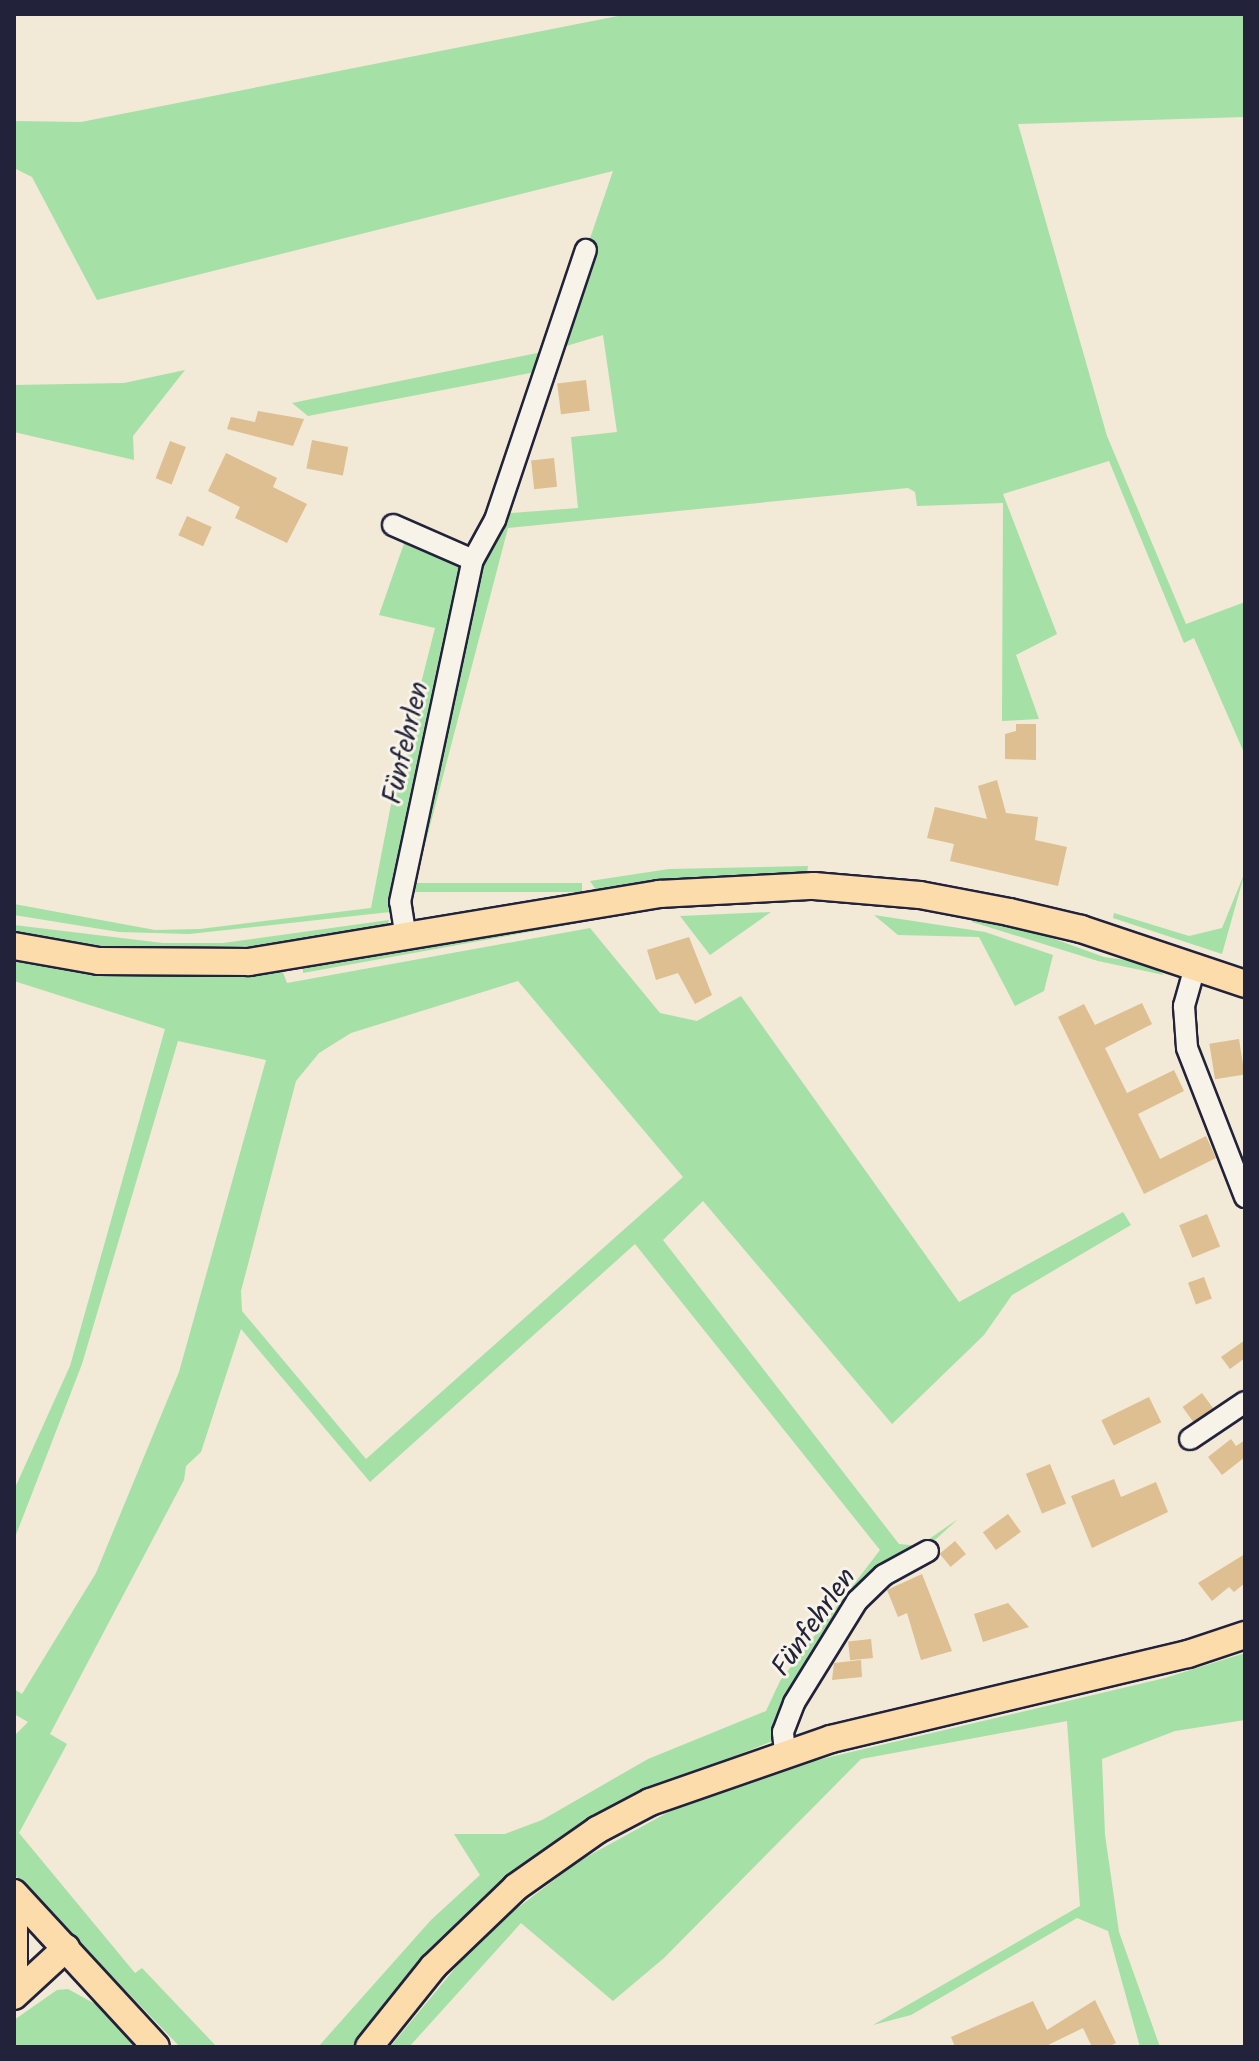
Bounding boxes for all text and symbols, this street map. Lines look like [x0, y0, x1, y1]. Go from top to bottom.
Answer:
street label: Fünfehrlen [377, 678, 437, 808]
street label: Fünfehrlen [765, 1562, 865, 1684]

